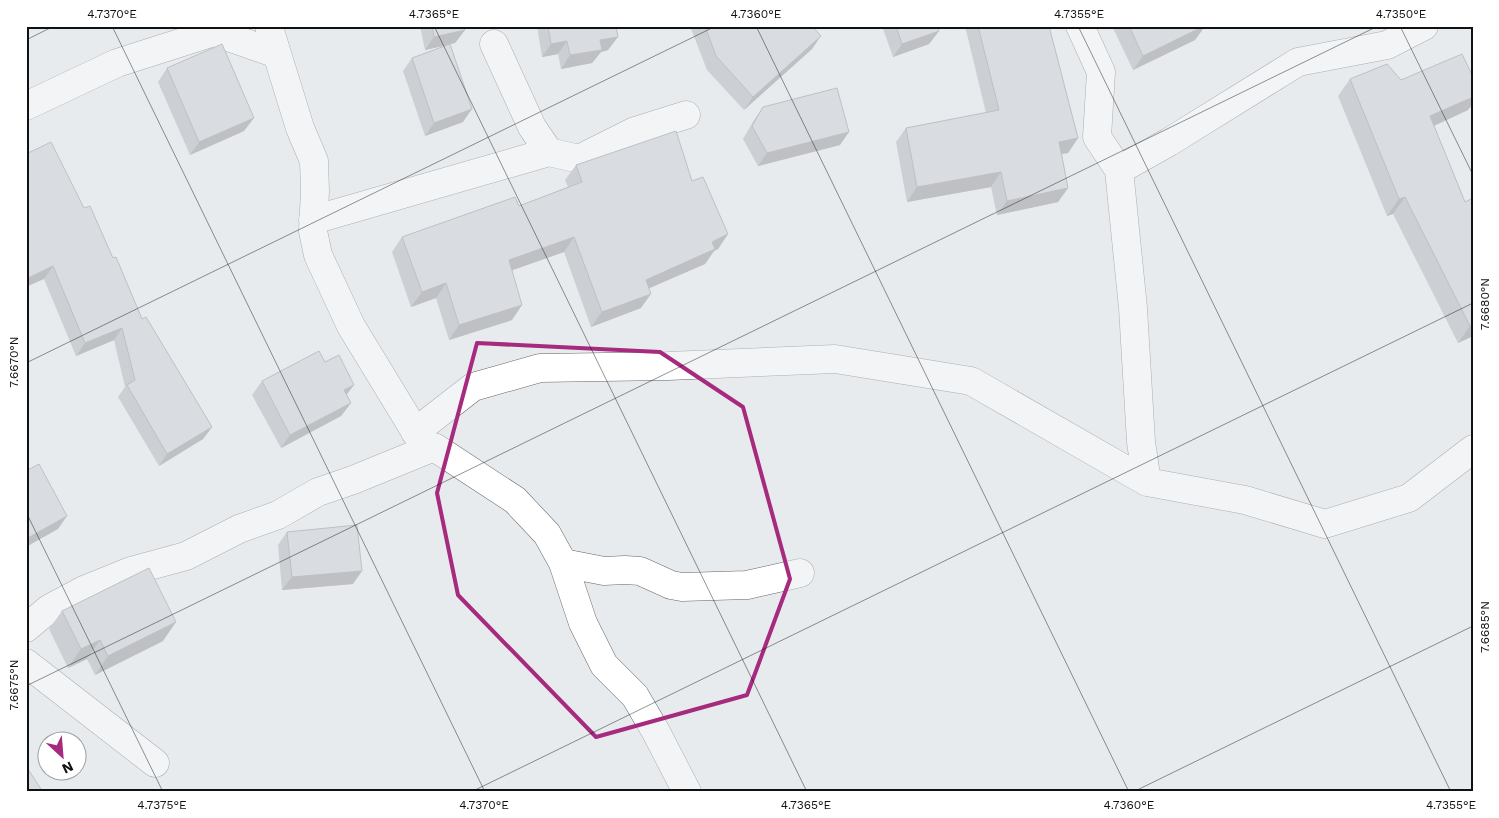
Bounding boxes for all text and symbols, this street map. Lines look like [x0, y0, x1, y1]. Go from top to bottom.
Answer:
text: 4.7370°E [87, 7, 137, 21]
text: 4.7365°E [409, 7, 460, 21]
text: 4.7360°E [730, 7, 782, 21]
text: 4.7355°E [1054, 7, 1104, 21]
text: 4.7350°E [1376, 7, 1427, 21]
text: 7.6680°N [1478, 278, 1492, 330]
text: 7.6670°N [7, 336, 21, 388]
text: 7.6685°N [1478, 601, 1492, 653]
text: 7.6675°N [7, 659, 21, 711]
north arrow [38, 730, 88, 780]
text: N [60, 758, 76, 777]
text: 4.7375°E [137, 798, 187, 812]
text: 4.7370°E [459, 798, 509, 812]
text: 4.7365°E [781, 798, 832, 812]
text: 4.7360°E [1103, 798, 1155, 812]
text: 4.7355°E [1426, 798, 1476, 812]

